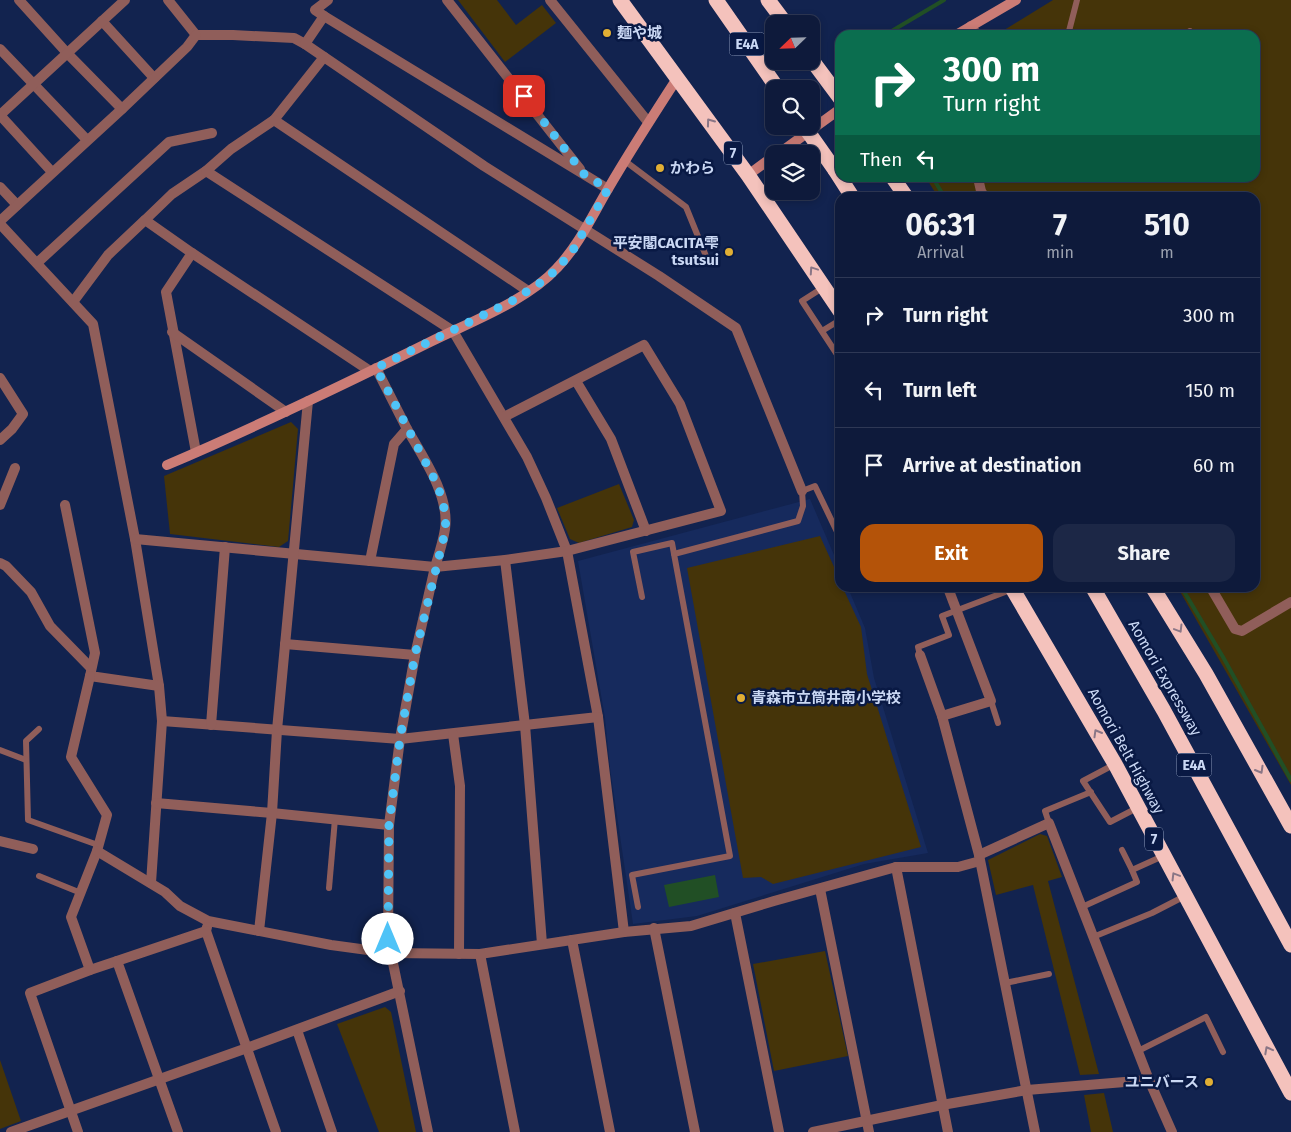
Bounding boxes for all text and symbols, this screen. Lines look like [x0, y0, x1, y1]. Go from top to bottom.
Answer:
north arrow [765, 15, 820, 70]
map controls [765, 15, 820, 200]
place label: 麺や城 [617, 24, 662, 42]
marker: 麺や城 [601, 27, 613, 39]
road number: E4A [730, 33, 764, 56]
text: 300 m [943, 48, 1040, 90]
icon: right [860, 50, 925, 115]
pin [503, 75, 545, 117]
button: search [765, 80, 820, 135]
icon: arrive [510, 82, 538, 110]
text: Turn right [943, 90, 1040, 117]
one-way arrow [708, 119, 716, 128]
road number: 7 [724, 142, 742, 164]
button: layers [765, 145, 820, 200]
icon: left [912, 145, 940, 173]
text: Then [860, 148, 902, 171]
place label: かわら [670, 159, 715, 177]
marker: かわら [654, 162, 666, 174]
text: 06:31 [905, 207, 976, 243]
text: 7 [1053, 207, 1067, 243]
text: 510 [1144, 207, 1190, 243]
place label: 平安閣CACITA雫 tsutsui [612, 234, 719, 269]
text: Arrival [917, 243, 964, 262]
text: min [1046, 243, 1074, 262]
text: m [1160, 243, 1174, 262]
marker: 平安閣CACITA雫 tsutsui [723, 246, 735, 258]
one-way arrow [810, 267, 819, 276]
icon: right [860, 301, 888, 329]
text: Turn right [903, 304, 988, 327]
text: 300 m [1183, 304, 1235, 327]
icon: left [860, 376, 888, 404]
text: Turn left [903, 379, 977, 402]
text: 150 m [1185, 379, 1235, 402]
icon: arrive [860, 451, 888, 479]
text: Arrive at destination [903, 454, 1082, 477]
text: 60 m [1193, 454, 1235, 477]
button: Exit [860, 524, 1043, 582]
button: Share [1053, 524, 1235, 582]
street label: Aomori Expressway [1125, 617, 1206, 739]
one-way arrow [1172, 624, 1182, 633]
street label: Aomori Belt Highway [1084, 685, 1168, 818]
place label: 青森市立筒井南小学校 [751, 689, 901, 707]
marker: 青森市立筒井南小学校 [735, 692, 747, 704]
one-way arrow [1093, 729, 1103, 738]
road number: E4A [1176, 754, 1212, 776]
one-way arrow [1254, 764, 1264, 773]
road number: 7 [1145, 828, 1163, 851]
one-way arrow [1171, 872, 1181, 881]
position arrow [361, 912, 413, 964]
one-way arrow [1264, 1046, 1274, 1055]
place label: ユニバース [1125, 1073, 1199, 1091]
marker: ユニバース [1203, 1076, 1215, 1088]

